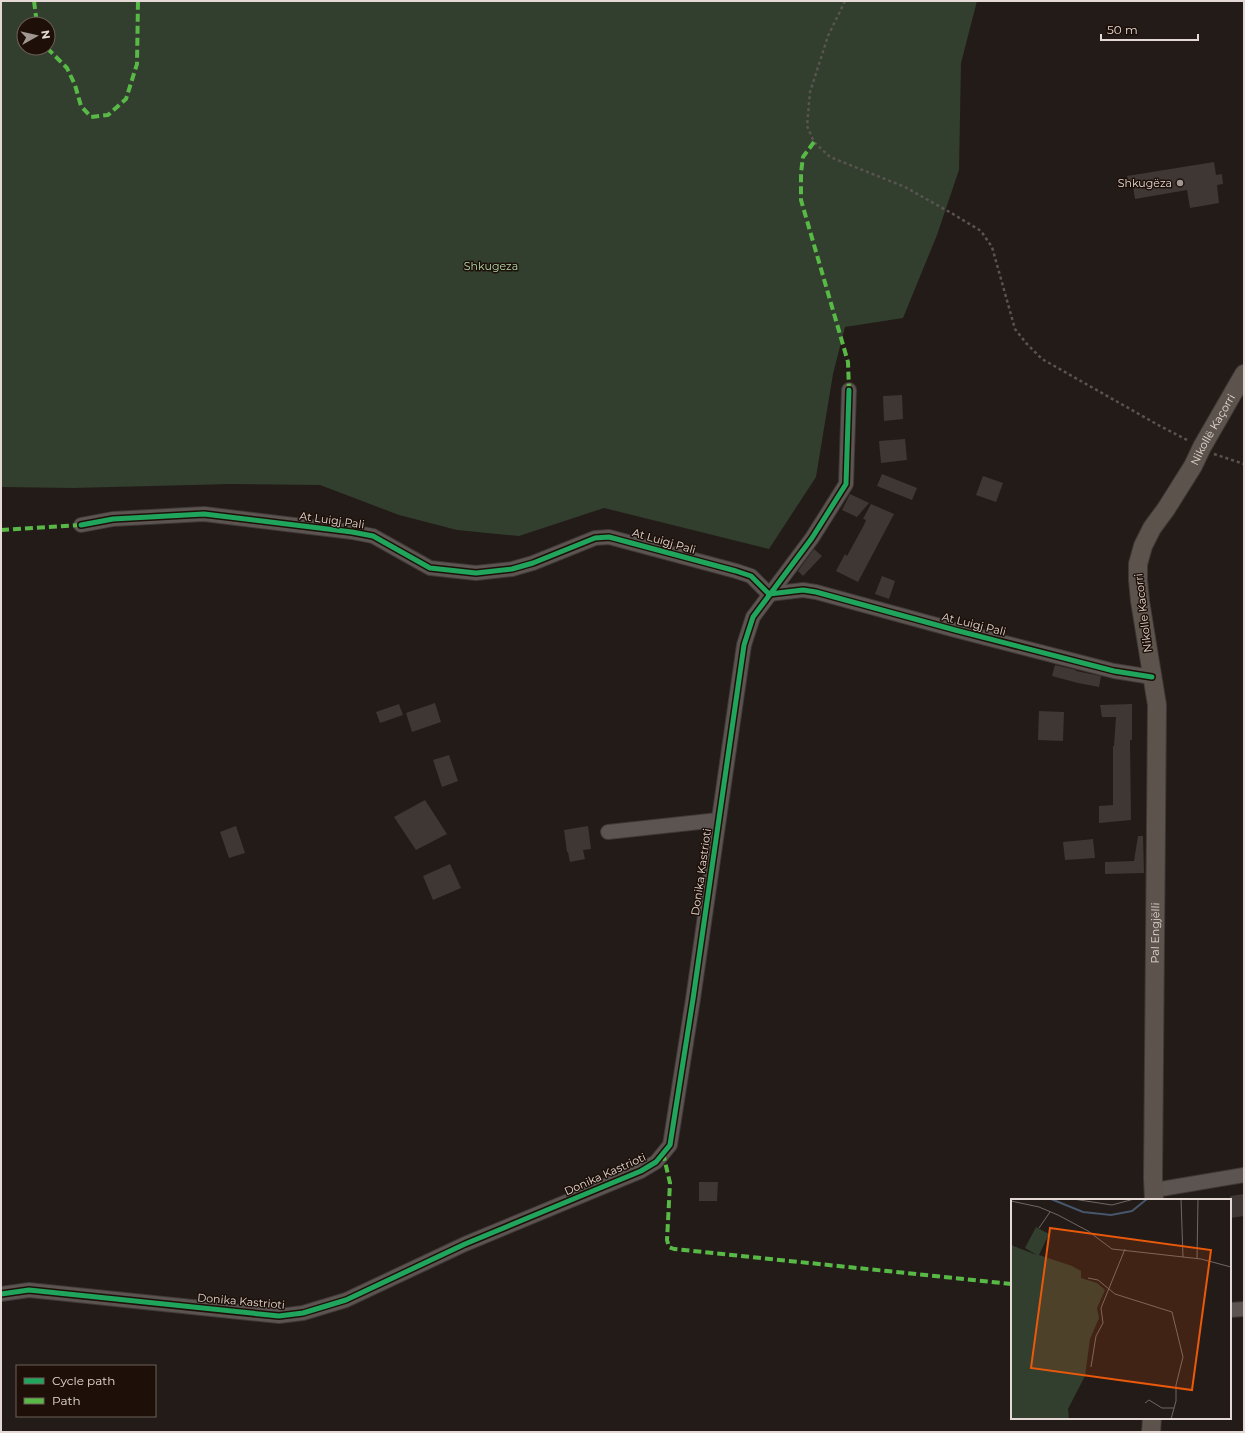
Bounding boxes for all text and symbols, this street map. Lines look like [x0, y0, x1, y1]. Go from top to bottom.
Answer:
north arrow [16, 16, 56, 56]
scale bar [1101, 16, 1198, 42]
text: 50 m [1107, 22, 1138, 37]
text: N [38, 29, 53, 40]
place label: Shkugëza [1118, 176, 1172, 190]
marker: Shkugëza [1175, 178, 1185, 188]
park label: Shkugeza [464, 259, 518, 273]
street label: Nikollë Kaçorri [1187, 391, 1238, 468]
street label: At Luigj Pali [299, 509, 365, 531]
street label: At Luigj Pali [631, 525, 697, 557]
street label: Nikolle Kacorri [1131, 573, 1155, 653]
street label: At Luigj Pali [941, 609, 1008, 639]
street label: Donika Kastrioti [688, 828, 714, 916]
street label: Pal Engjëlli [1148, 902, 1162, 964]
street label: Donika Kastrioti [562, 1150, 648, 1198]
inset map [1011, 1199, 1231, 1419]
street label: Donika Kastrioti [197, 1290, 285, 1312]
legend [16, 1365, 156, 1417]
text: Cycle path [52, 1373, 115, 1388]
text: Path [52, 1393, 81, 1408]

